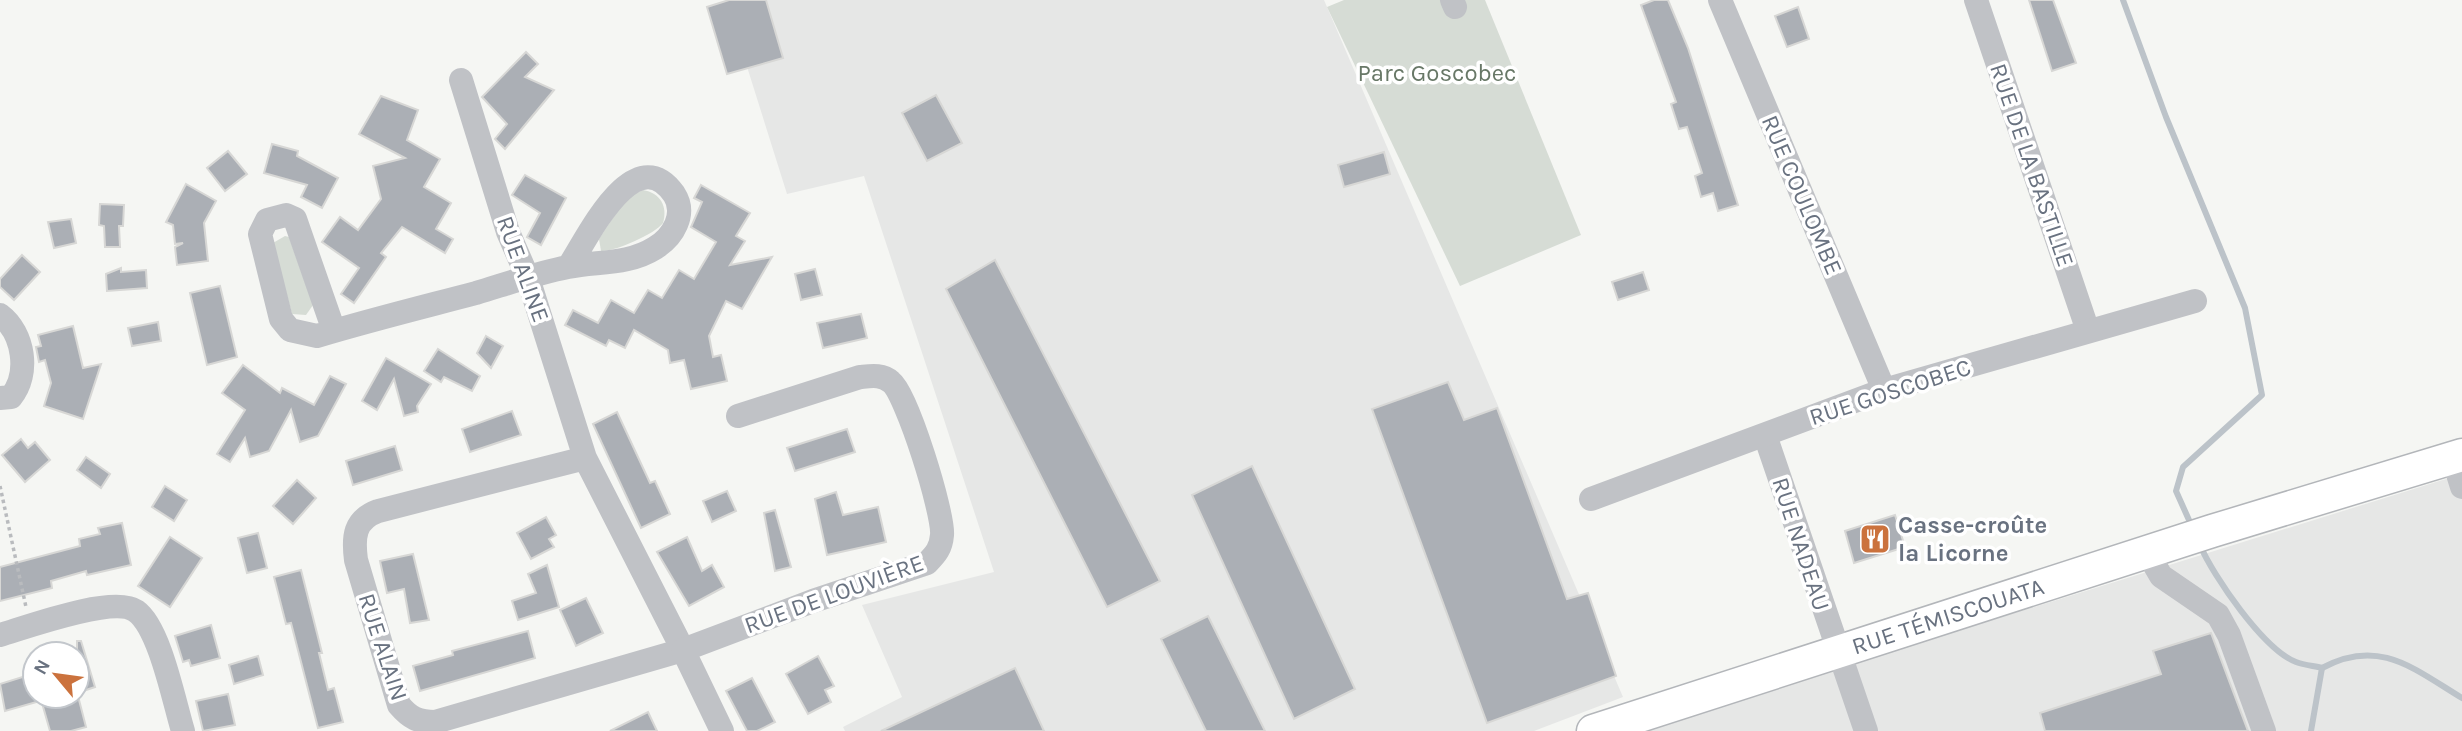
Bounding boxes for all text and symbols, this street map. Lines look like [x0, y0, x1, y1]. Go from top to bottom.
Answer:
park label: Parc Goscobec [1358, 59, 1516, 87]
street label: RUE DE LA BASTILLE [1984, 60, 2080, 270]
street label: RUE COULOMBE [1756, 111, 1848, 279]
street label: RUE ALINE [491, 212, 555, 326]
street label: RUE GOSCOBEC [1806, 353, 1974, 431]
street label: RUE NADEAU [1766, 474, 1836, 614]
place label: Casse-croûte la Licorne [1898, 511, 2047, 567]
restaurant icon: Casse-croûte la Licorne [1858, 522, 1892, 556]
street label: RUE DE LOUVIÈRE [740, 548, 928, 639]
street label: RUE TÉMISCOUATA [1848, 572, 2048, 660]
street label: RUE ALAIN [352, 590, 414, 704]
north arrow [21, 640, 91, 710]
text: N [29, 656, 55, 679]

